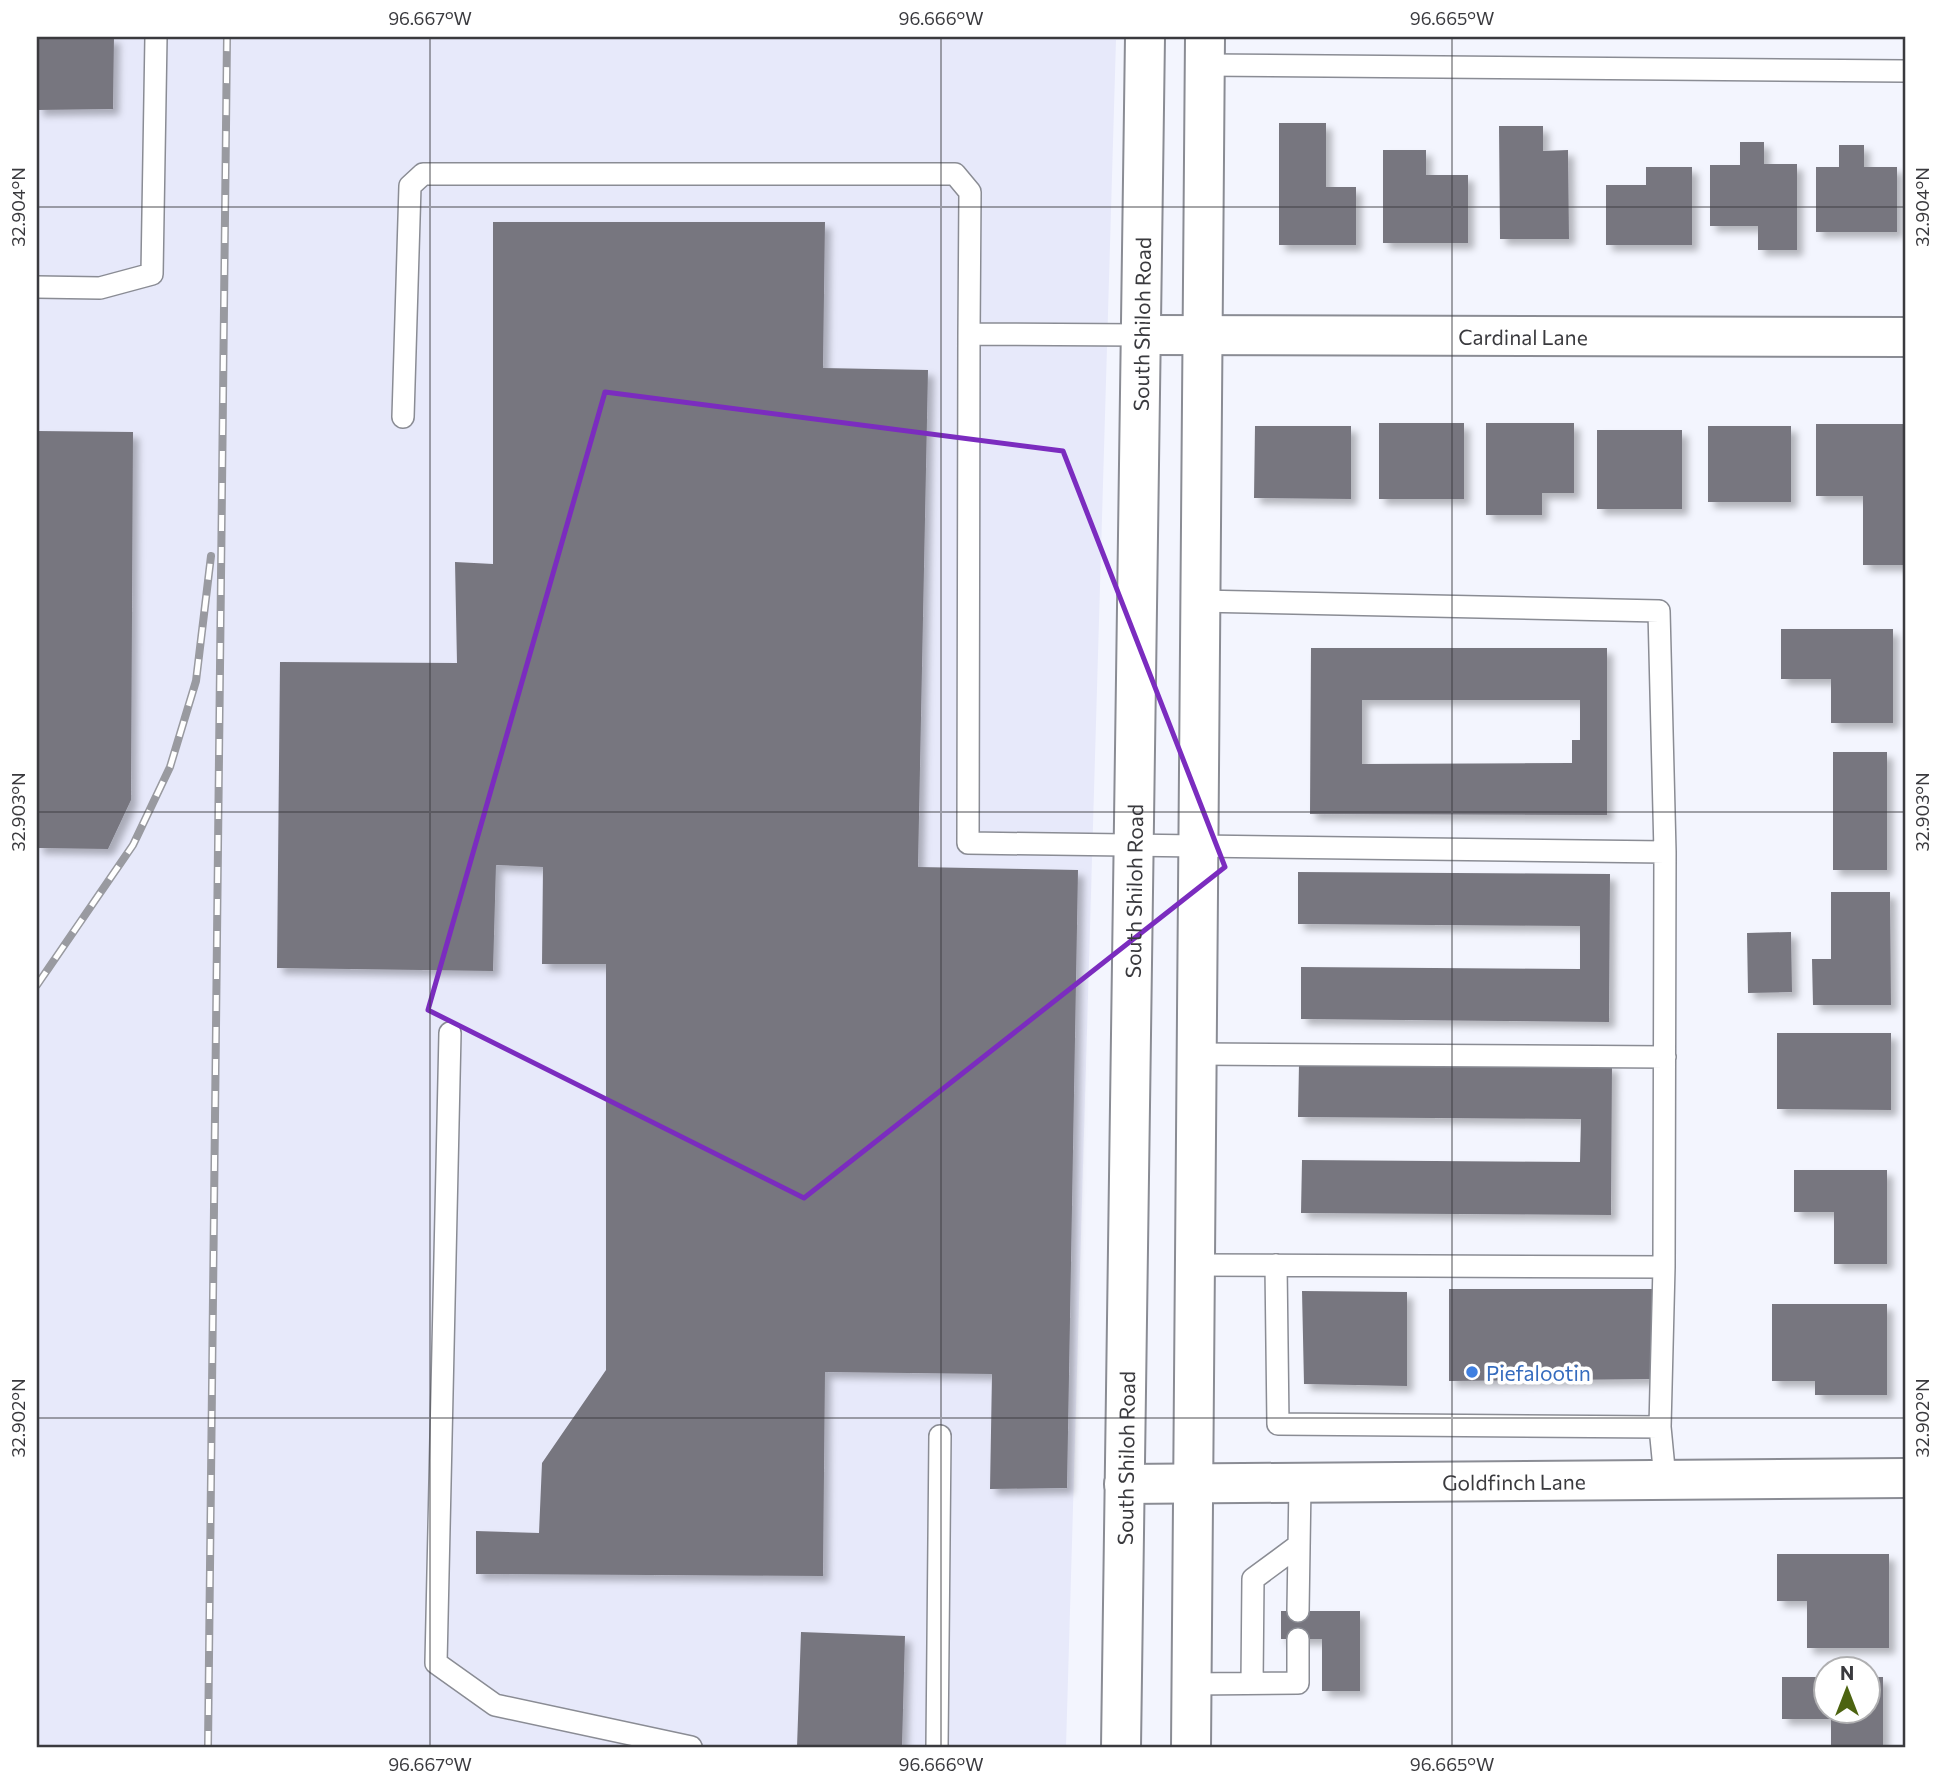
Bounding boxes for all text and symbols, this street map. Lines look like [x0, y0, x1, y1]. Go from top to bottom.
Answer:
text: 96.667°W [388, 7, 472, 29]
text: 96.666°W [898, 7, 984, 29]
text: 96.665°W [1410, 7, 1494, 29]
text: 32.904°N [7, 167, 29, 247]
text: 32.904°N [1911, 167, 1933, 247]
street label: South Shiloh Road [1127, 237, 1155, 411]
street label: Cardinal Lane [1458, 323, 1588, 349]
text: 32.903°N [7, 772, 29, 852]
text: 32.903°N [1911, 772, 1933, 852]
street label: South Shiloh Road [1119, 804, 1147, 978]
place label: Piefalootin [1486, 1360, 1591, 1385]
marker: Piefalootin [1464, 1364, 1480, 1380]
street label: South Shiloh Road [1111, 1371, 1139, 1545]
text: 32.902°N [7, 1379, 29, 1457]
text: 32.902°N [1911, 1379, 1933, 1457]
street label: Goldfinch Lane [1442, 1468, 1586, 1494]
north arrow [1812, 1654, 1882, 1724]
text: N [1840, 1661, 1854, 1684]
text: 96.667°W [388, 1753, 472, 1775]
text: 96.666°W [898, 1753, 984, 1775]
text: 96.665°W [1410, 1753, 1494, 1775]

